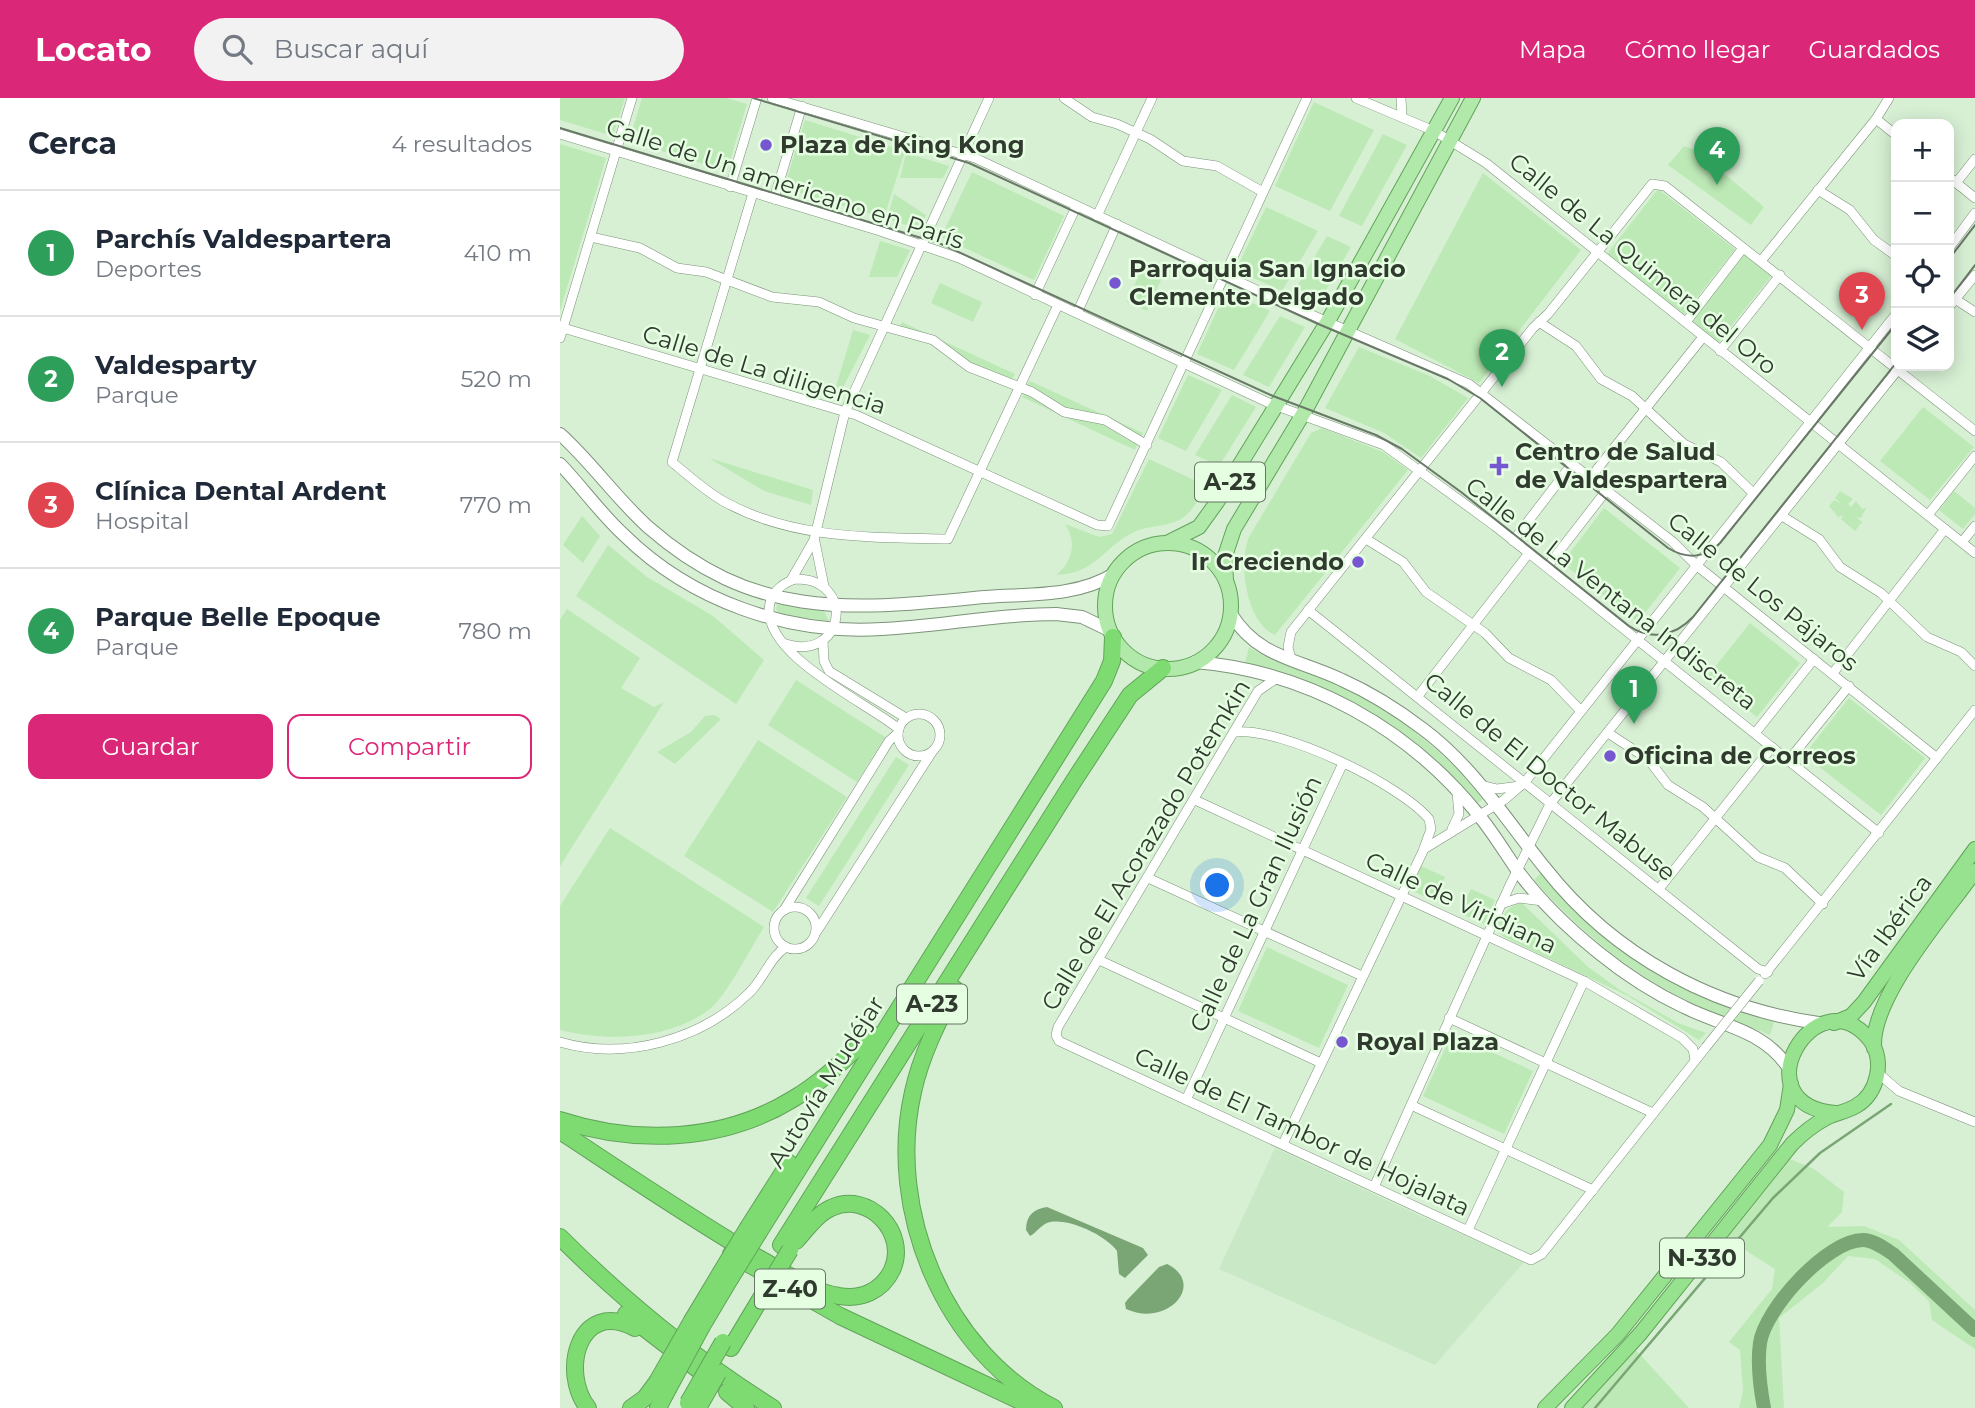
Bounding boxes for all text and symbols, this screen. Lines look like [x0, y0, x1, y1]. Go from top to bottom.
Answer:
search box [194, 18, 684, 81]
text: Locato [35, 29, 152, 69]
icon: search [218, 30, 256, 68]
text: Buscar aquí [274, 33, 428, 65]
text: Mapa [1519, 35, 1586, 64]
text: Cómo llegar [1624, 35, 1770, 64]
text: Guardados [1808, 35, 1940, 64]
street label: Calle de Un americano en París [603, 112, 968, 255]
map controls [1891, 119, 1954, 371]
button: + [1891, 119, 1954, 182]
text: Cerca [28, 125, 117, 162]
pin: 4 [1694, 127, 1740, 185]
text: 4 resultados [392, 130, 532, 158]
place label: Plaza de King Kong [780, 130, 1024, 159]
marker: Plaza de King Kong [758, 137, 774, 153]
street label: Calle de La Quimera del Oro [1504, 147, 1783, 381]
button: − [1891, 182, 1954, 245]
text: Parchís Valdespartera [95, 223, 392, 255]
text: 1 [46, 239, 56, 267]
text: 410 m [463, 239, 532, 267]
button: locate [1891, 245, 1954, 308]
place label: Parroquia San Ignacio Clemente Delgado [1129, 254, 1406, 311]
text: Deportes [95, 255, 202, 283]
pin: 3 [1839, 272, 1885, 330]
marker: Parroquia San Ignacio Clemente Delgado [1107, 275, 1123, 291]
button: layers [1891, 308, 1954, 371]
street label: Calle de La diligencia [639, 319, 889, 420]
pin: 2 [1479, 329, 1525, 387]
text: Valdesparty [95, 349, 257, 381]
text: 2 [44, 365, 58, 393]
text: 520 m [460, 365, 532, 393]
text: Parque [95, 381, 179, 409]
place label: Centro de Salud de Valdespartera [1515, 437, 1728, 494]
marker: Centro de Salud de Valdespartera [1489, 456, 1509, 476]
road number: A-23 [1195, 462, 1265, 502]
street label: Calle de La Ventana Indiscreta [1460, 471, 1763, 716]
text: Clínica Dental Ardent [95, 475, 387, 507]
text: 3 [44, 491, 58, 519]
text: 770 m [460, 491, 532, 519]
street label: Calle de Los Pájaros [1662, 506, 1864, 677]
text: Hospital [95, 507, 190, 535]
place label: Ir Creciendo [1191, 547, 1344, 576]
marker: Ir Creciendo [1350, 554, 1366, 570]
text: Parque Belle Epoque [95, 601, 381, 633]
text: 4 [43, 617, 59, 645]
text: 780 m [459, 617, 532, 645]
text: Parque [95, 633, 179, 661]
street label: Calle de El Doctor Mabuse [1419, 666, 1682, 887]
pin: 1 [1611, 666, 1657, 724]
street label: Calle de El Acorazado Potemkin [1035, 674, 1256, 1016]
button: Guardar [28, 714, 273, 779]
button: Compartir [287, 714, 532, 779]
place label: Oficina de Correos [1624, 741, 1856, 770]
marker: Oficina de Correos [1602, 748, 1618, 764]
street label: Calle de La Gran Ilusión [1183, 771, 1328, 1037]
street label: Calle de Viridiana [1361, 846, 1561, 960]
your location [1200, 868, 1234, 902]
street label: Vía Ibérica [1841, 869, 1938, 987]
road number: A-23 [897, 984, 967, 1023]
street label: Autovía Mudéjar [761, 991, 890, 1173]
place label: Royal Plaza [1356, 1027, 1499, 1056]
marker: Royal Plaza [1334, 1034, 1350, 1050]
street label: Calle de El Tambor de Hojalata [1130, 1041, 1475, 1222]
road number: N-330 [1660, 1238, 1744, 1278]
road number: Z-40 [755, 1270, 825, 1308]

